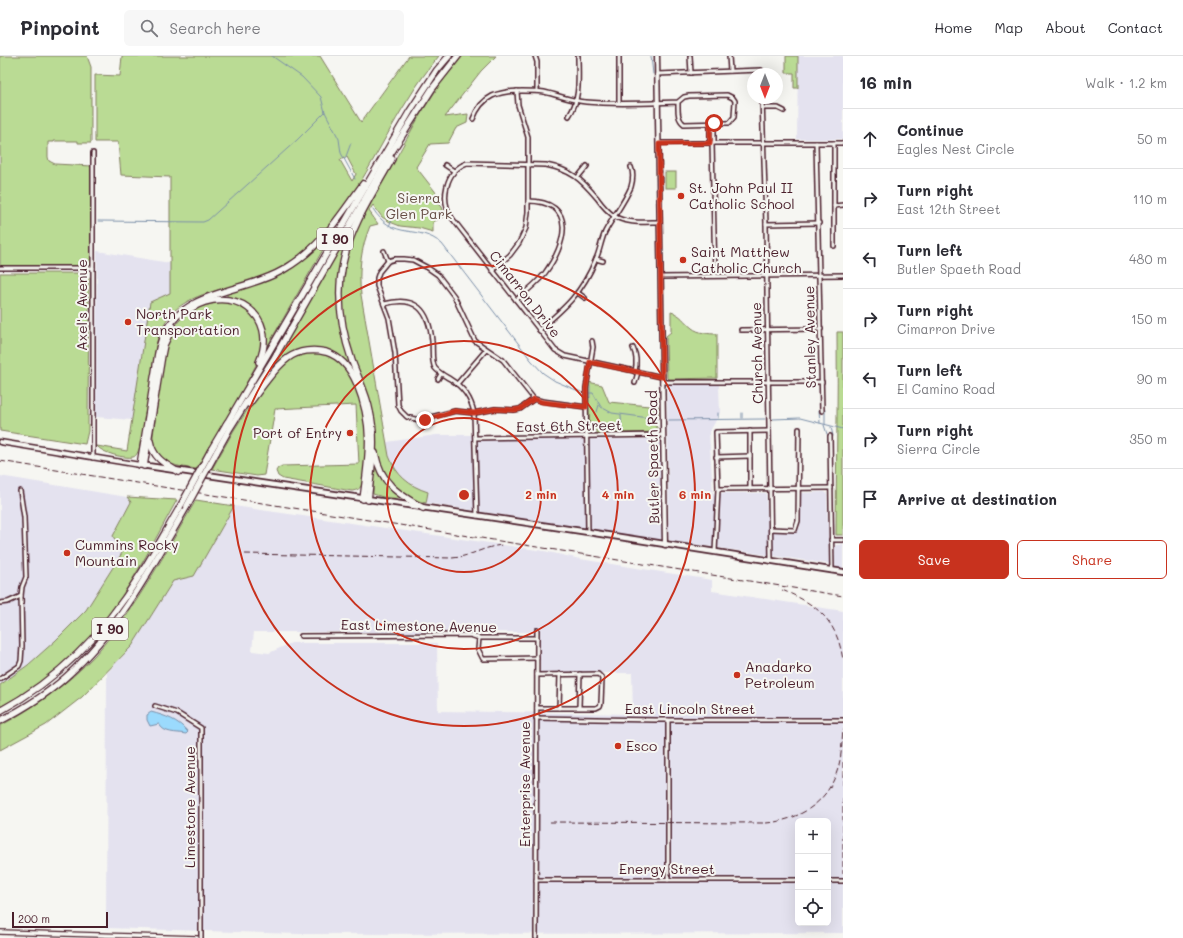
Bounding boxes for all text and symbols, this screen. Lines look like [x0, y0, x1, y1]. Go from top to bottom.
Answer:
search box [124, 10, 404, 46]
text: Pinpoint [20, 15, 100, 40]
icon: search [138, 17, 160, 39]
text: Search here [170, 18, 261, 38]
text: Home [934, 18, 972, 37]
text: Map [994, 18, 1023, 37]
text: About [1045, 18, 1086, 37]
text: Contact [1108, 18, 1163, 37]
north arrow [747, 68, 783, 104]
text: 16 min [859, 71, 912, 93]
text: Walk · 1.2 km [1085, 74, 1167, 91]
route start [705, 114, 723, 132]
text: Continue [897, 120, 964, 140]
icon: ahead [859, 128, 881, 150]
text: 50 m [1137, 130, 1167, 147]
text: Eagles Nest Circle [897, 140, 1014, 157]
place label: St. John Paul II Catholic School [689, 178, 795, 213]
text: Turn right [897, 180, 974, 200]
park label: Sierra Glen Park [386, 188, 452, 223]
icon: right [859, 188, 881, 210]
text: 110 m [1133, 190, 1167, 207]
marker: St. John Paul II Catholic School [676, 191, 686, 201]
text: East 12th Street [897, 200, 1000, 217]
road number: I 90 [317, 228, 353, 250]
text: Turn left [897, 240, 962, 260]
place label: Saint Matthew Catholic Church [691, 242, 801, 277]
street label: Cimarron Drive [485, 246, 565, 341]
icon: left [859, 248, 881, 270]
text: 480 m [1129, 250, 1167, 267]
marker: Saint Matthew Catholic Church [678, 255, 688, 265]
street label: Axel's Avenue [72, 259, 91, 351]
text: Butler Spaeth Road [897, 260, 1021, 277]
street label: Stanley Avenue [799, 285, 820, 389]
text: Turn right [897, 300, 974, 320]
street label: Church Avenue [746, 302, 767, 404]
place label: North Park Transportation [136, 304, 239, 339]
icon: right [859, 308, 881, 330]
text: 150 m [1131, 310, 1167, 327]
marker: North Park Transportation [123, 317, 133, 327]
text: Cimarron Drive [897, 320, 995, 337]
text: Turn left [897, 360, 962, 380]
icon: left [859, 368, 881, 390]
text: 90 m [1137, 370, 1167, 387]
text: El Camino Road [897, 380, 995, 397]
street label: Butler Spaeth Road [642, 390, 663, 524]
route end [416, 411, 434, 429]
street label: East 6th Street [516, 415, 622, 436]
text: Turn right [897, 420, 974, 440]
place label: Port of Entry [253, 423, 342, 442]
marker: Port of Entry [345, 428, 355, 438]
icon: right [859, 428, 881, 450]
text: 350 m [1129, 430, 1167, 447]
text: Sierra Circle [897, 440, 980, 457]
text: 2 min [525, 486, 557, 502]
text: 4 min [602, 486, 634, 502]
text: 6 min [679, 486, 711, 502]
centre of rings [457, 488, 471, 502]
icon: arrive [859, 488, 881, 510]
text: Arrive at destination [897, 489, 1057, 509]
place label: Cummins Rocky Mountain [75, 535, 179, 570]
button: Save [859, 540, 1009, 579]
button: Share [1017, 540, 1167, 579]
marker: Cummins Rocky Mountain [62, 548, 72, 558]
street label: East Limestone Avenue [341, 615, 497, 636]
road number: I 90 [92, 618, 128, 640]
place label: Anadarko Petroleum [745, 657, 815, 692]
marker: Anadarko Petroleum [732, 670, 742, 680]
street label: East Lincoln Street [625, 699, 755, 718]
street label: Enterprise Avenue [515, 721, 534, 847]
place label: Esco [626, 736, 657, 755]
marker: Esco [613, 741, 623, 751]
street label: Limestone Avenue [180, 746, 199, 868]
map controls [795, 818, 831, 926]
button: + [795, 818, 831, 854]
button: − [795, 854, 831, 890]
street label: Energy Street [619, 859, 715, 878]
button: locate [795, 890, 831, 926]
scale bar [12, 910, 108, 929]
text: 200 m [18, 911, 50, 926]

